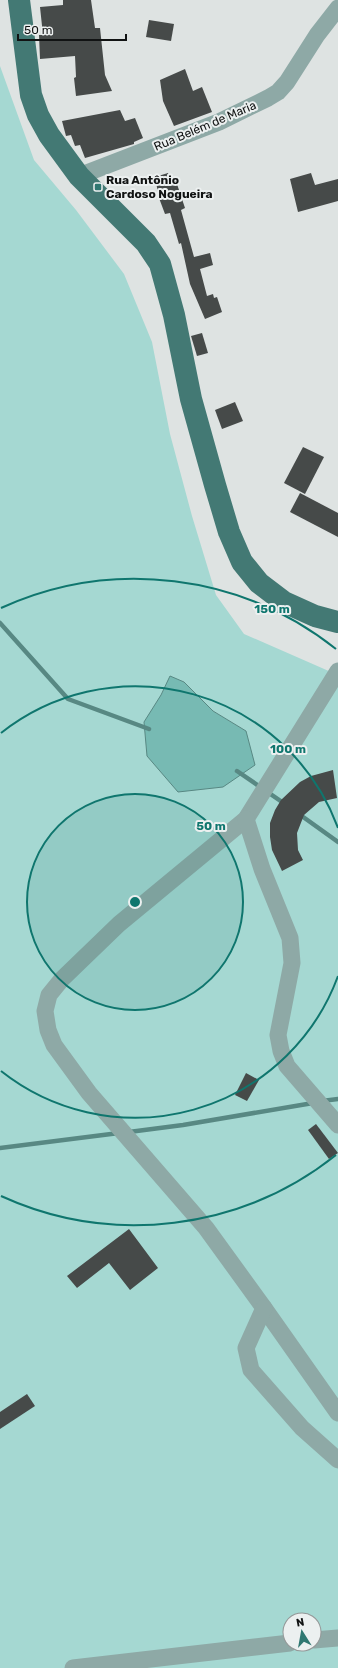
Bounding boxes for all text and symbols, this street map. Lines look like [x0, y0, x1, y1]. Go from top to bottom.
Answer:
scale bar [18, 16, 126, 42]
text: 50 m [24, 23, 52, 37]
street label: Rua Belém de Maria [152, 98, 258, 154]
place label: Rua Antônio Cardoso Nogueira [106, 173, 213, 201]
marker: Rua Antônio Cardoso Nogueira [93, 182, 103, 192]
text: 150 m [254, 602, 290, 616]
text: 100 m [270, 742, 306, 756]
text: 50 m [196, 819, 226, 833]
centre of rings [128, 895, 142, 909]
north arrow [282, 1612, 322, 1652]
text: N [295, 1616, 305, 1630]

